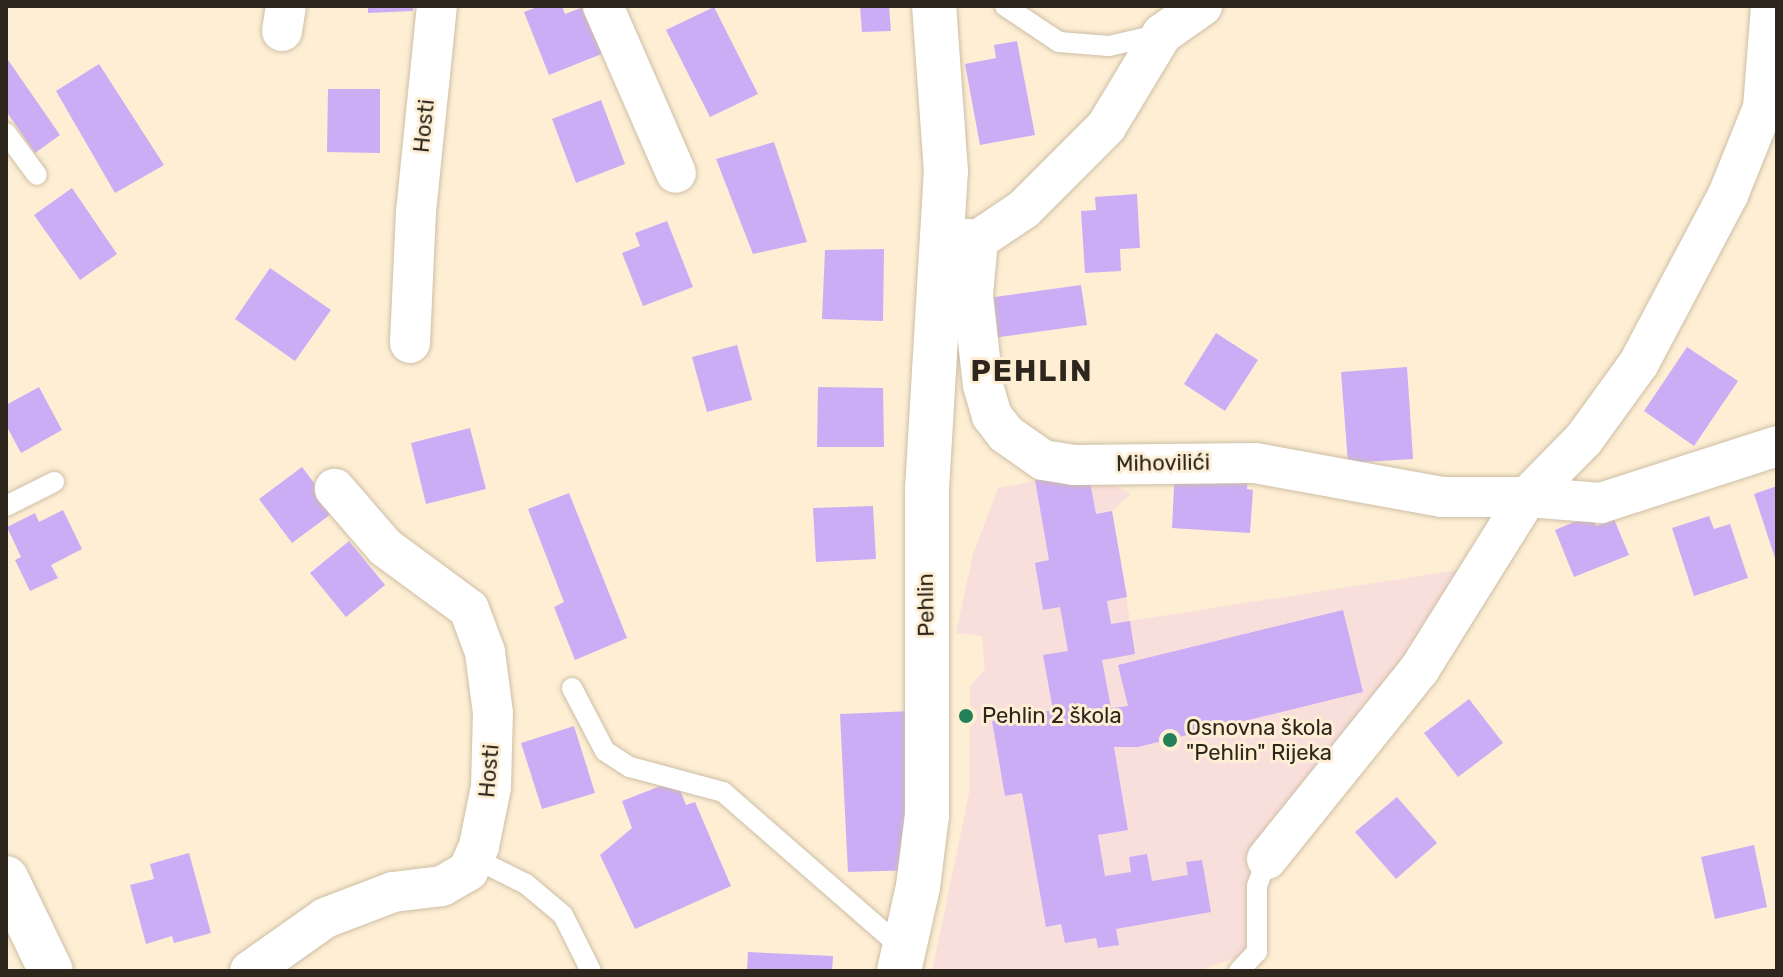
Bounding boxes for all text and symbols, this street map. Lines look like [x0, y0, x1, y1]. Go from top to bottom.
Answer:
street label: Hosti [408, 98, 440, 154]
district label: PEHLIN [971, 353, 1093, 389]
street label: Mihovilići [1116, 449, 1210, 477]
street label: Pehlin [912, 573, 940, 637]
place label: Pehlin 2 škola [982, 703, 1122, 729]
marker: Pehlin 2 škola [957, 707, 975, 725]
place label: Osnovna škola "Pehlin" Rijeka [1186, 714, 1333, 766]
marker: Osnovna škola "Pehlin" Rijeka [1161, 731, 1179, 749]
street label: Hosti [474, 743, 504, 799]

